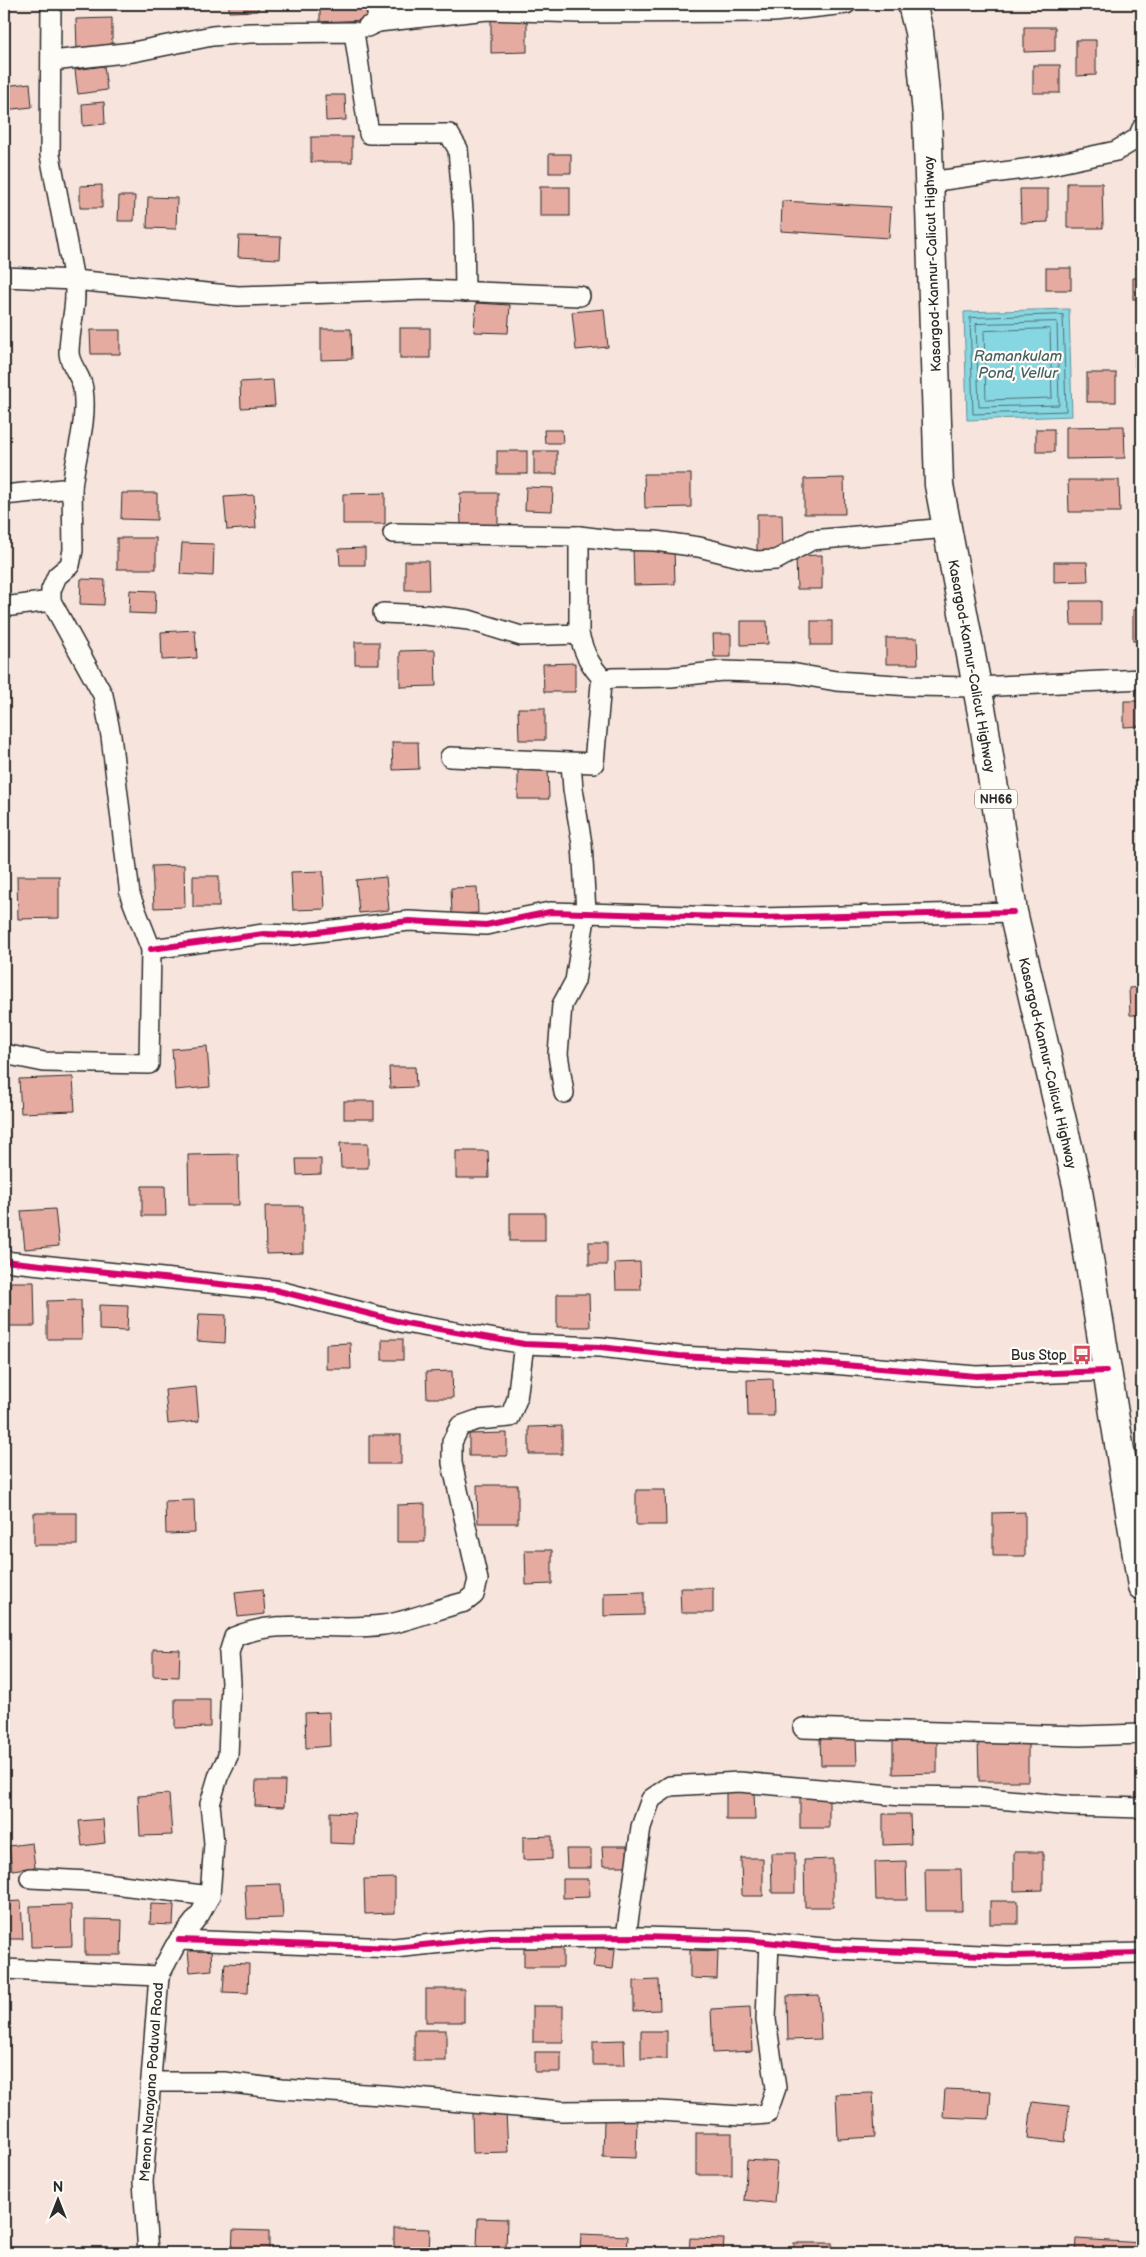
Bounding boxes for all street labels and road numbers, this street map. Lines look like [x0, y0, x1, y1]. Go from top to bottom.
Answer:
street label: Kasargod-Kannur-Calicut Highway [920, 155, 945, 372]
street label: Kasargod-Kannur-Calicut Highway [944, 558, 999, 775]
road number: NH66 [975, 790, 1017, 809]
street label: Kasargod-Kannur-Calicut Highway [1015, 956, 1080, 1171]
street label: Menon Narayana Poduval Road [136, 1982, 167, 2182]

